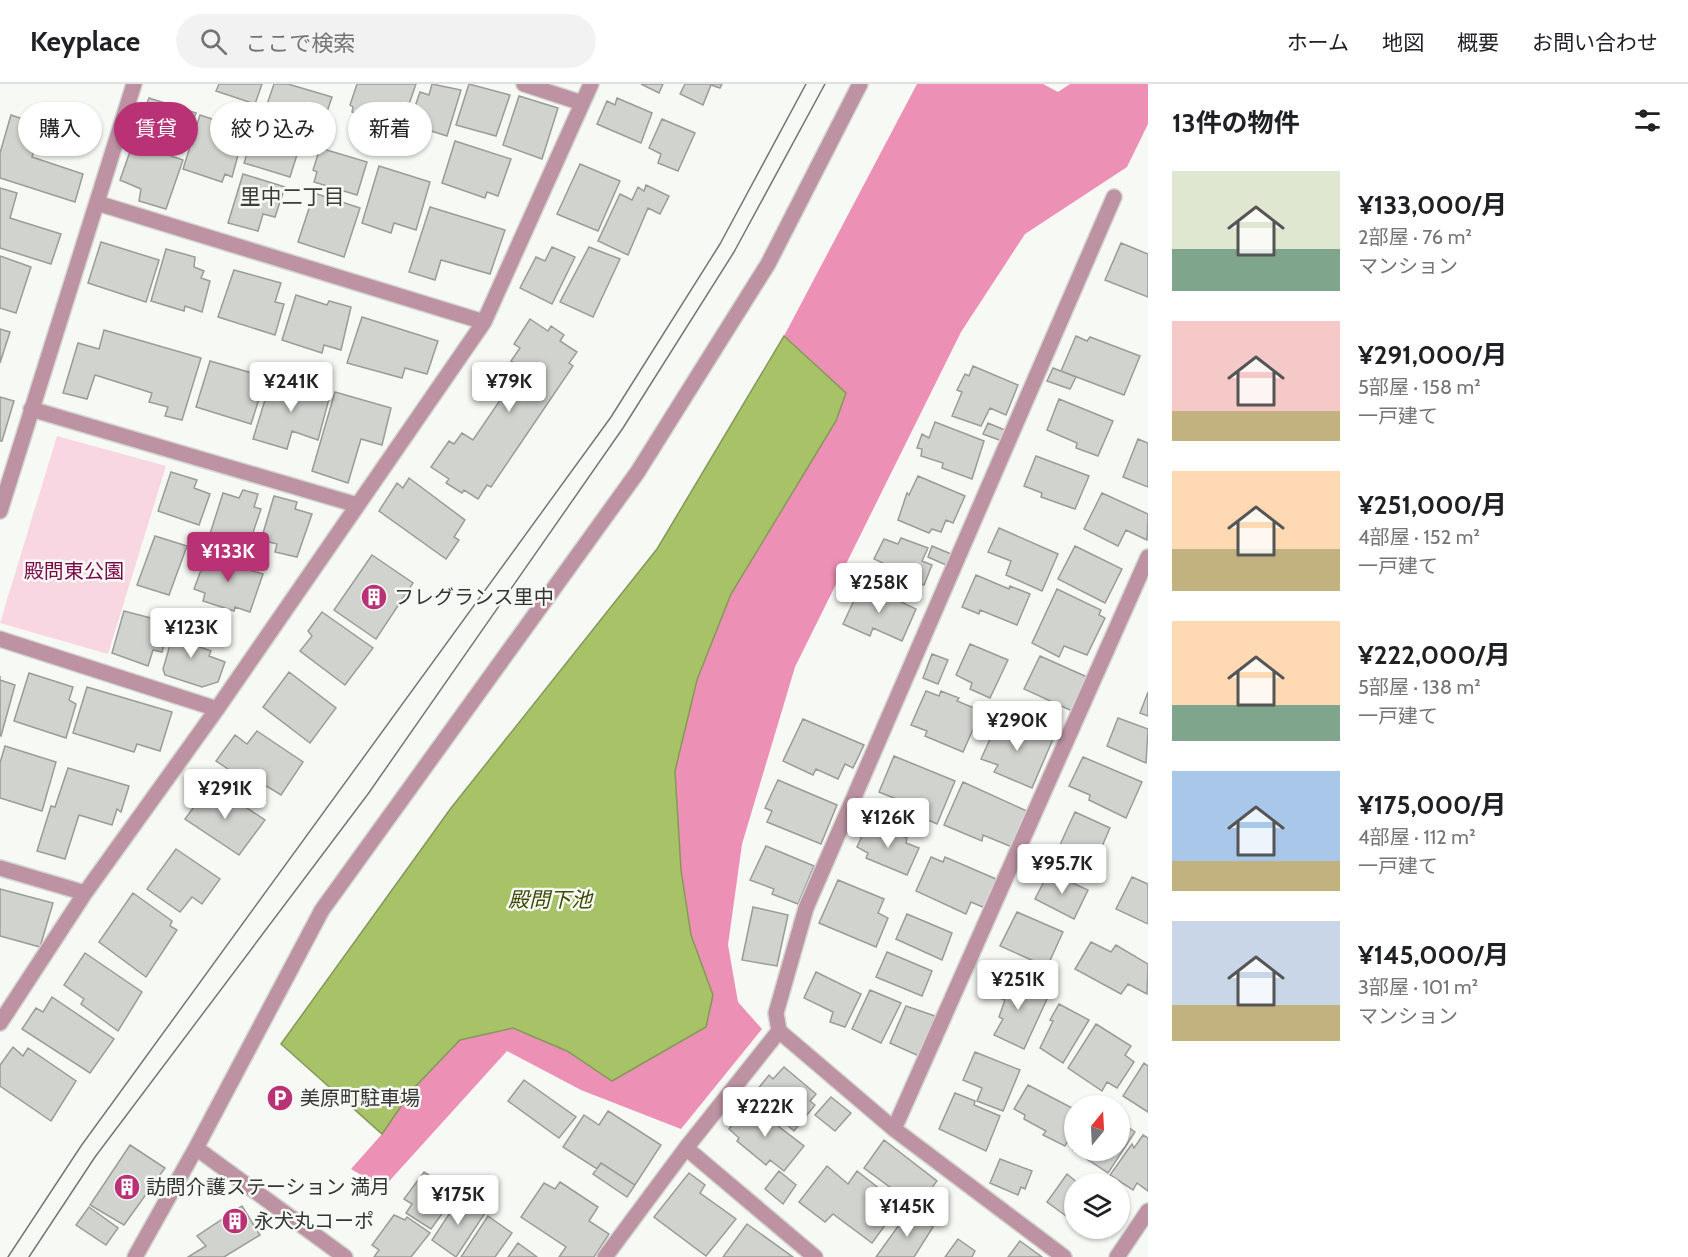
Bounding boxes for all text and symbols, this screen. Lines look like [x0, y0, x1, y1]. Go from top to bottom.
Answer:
search box [176, 14, 596, 68]
text: Keyplace [30, 24, 140, 58]
icon: search [197, 25, 230, 58]
text: ここで検索 [245, 30, 355, 57]
text: ホーム [1287, 30, 1349, 55]
text: 地図 [1382, 30, 1424, 55]
text: 概要 [1457, 30, 1499, 55]
text: お問い合わせ [1532, 30, 1658, 55]
chip: 購入 [18, 102, 102, 156]
chip: 賃貸 [114, 102, 198, 156]
chip: 絞り込み [210, 102, 336, 156]
chip: 新着 [348, 102, 432, 156]
icon: filters [1631, 104, 1664, 137]
text: 13件の物件 [1172, 107, 1300, 139]
district label: 里中二丁目 [240, 184, 345, 209]
text: ¥133,000/月 [1358, 189, 1507, 221]
icon: home [1220, 195, 1292, 267]
text: 2部屋 · 76 m² [1358, 225, 1472, 249]
text: マンション [1358, 254, 1458, 278]
text: ¥291,000/月 [1358, 339, 1508, 371]
icon: home [1220, 345, 1292, 417]
pin: ¥241K [249, 362, 333, 413]
pin: ¥79K [473, 362, 545, 413]
text: ¥241K [264, 369, 318, 393]
text: ¥79K [486, 369, 532, 393]
text: 5部屋 · 158 m² [1358, 375, 1481, 399]
text: 一戸建て [1358, 404, 1438, 428]
text: ¥251,000/月 [1358, 489, 1507, 521]
icon: home [1220, 495, 1292, 567]
text: 4部屋 · 152 m² [1358, 525, 1480, 549]
pin: ¥133K [186, 532, 270, 583]
text: ¥133K [201, 539, 255, 563]
text: 一戸建て [1358, 554, 1438, 578]
park label: 殿問東公園 [24, 559, 124, 583]
pin: ¥258K [837, 563, 921, 614]
text: ¥258K [850, 570, 908, 594]
building icon: フレグランス里中 [359, 582, 389, 612]
place label: フレグランス里中 [394, 585, 554, 609]
pin: ¥123K [149, 608, 233, 659]
text: ¥123K [164, 615, 218, 639]
text: ¥222,000/月 [1358, 639, 1511, 671]
icon: home [1220, 645, 1292, 717]
text: 5部屋 · 138 m² [1358, 675, 1481, 699]
pin: ¥290K [975, 701, 1059, 752]
text: 一戸建て [1358, 704, 1438, 728]
text: ¥290K [987, 708, 1047, 732]
pin: ¥291K [183, 769, 267, 820]
text: ¥291K [198, 776, 252, 800]
text: ¥175,000/月 [1358, 789, 1506, 821]
icon: home [1220, 795, 1292, 867]
pin: ¥126K [846, 798, 930, 849]
text: ¥126K [861, 805, 915, 829]
text: 4部屋 · 112 m² [1358, 825, 1476, 849]
pin: ¥95.7K [1013, 844, 1111, 895]
text: ¥95.7K [1031, 851, 1093, 875]
text: 一戸建て [1358, 854, 1438, 878]
water label: 殿問下池 [508, 887, 594, 912]
text: ¥145,000/月 [1358, 939, 1509, 971]
icon: home [1220, 945, 1292, 1017]
pin: ¥251K [976, 960, 1060, 1011]
text: ¥251K [991, 967, 1045, 991]
text: 3部屋 · 101 m² [1358, 975, 1478, 999]
text: マンション [1358, 1004, 1458, 1028]
parking icon: 美原町駐車場 [265, 1083, 295, 1113]
place label: 美原町駐車場 [300, 1086, 420, 1110]
pin: ¥222K [723, 1087, 807, 1138]
text: ¥222K [737, 1094, 793, 1118]
north arrow [1064, 1095, 1130, 1161]
map controls [1064, 1095, 1130, 1239]
building icon: 訪問介護ステーション 満月 [112, 1172, 142, 1202]
button: layers [1064, 1173, 1130, 1239]
place label: 訪問介護ステーション 満月 [146, 1175, 390, 1199]
pin: ¥175K [416, 1175, 500, 1226]
text: ¥175K [432, 1182, 484, 1206]
pin: ¥145K [865, 1187, 949, 1238]
text: ¥145K [879, 1194, 935, 1218]
building icon: 永犬丸コーポ [220, 1206, 250, 1236]
place label: 永犬丸コーポ [254, 1209, 374, 1233]

